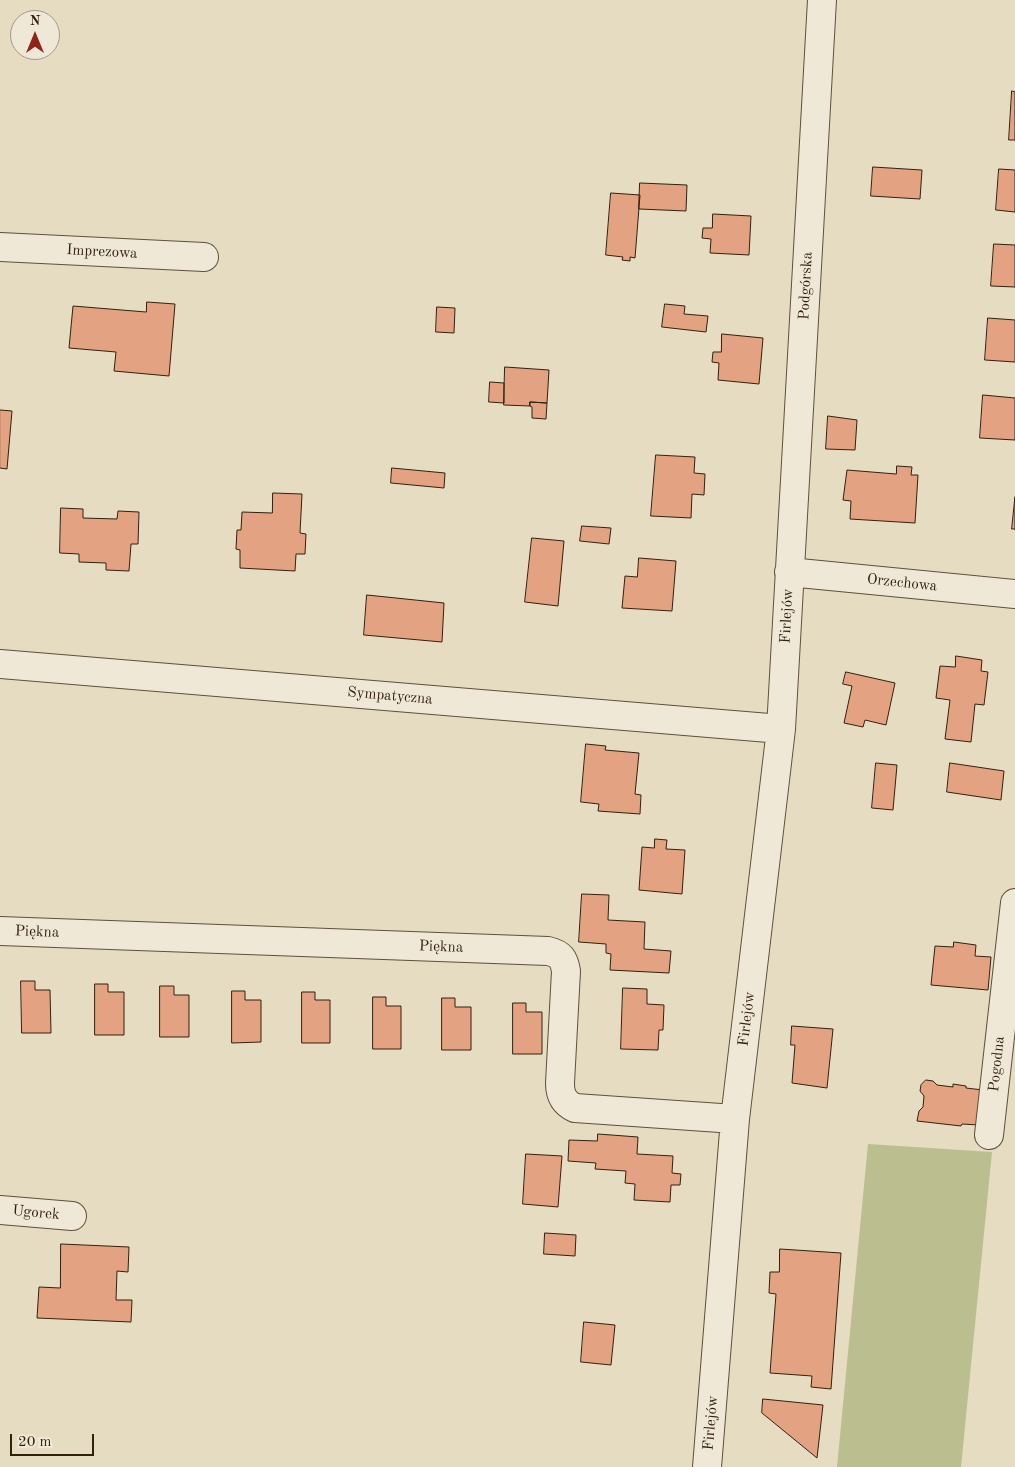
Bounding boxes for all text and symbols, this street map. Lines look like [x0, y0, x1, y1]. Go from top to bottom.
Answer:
north arrow [10, 10, 60, 60]
text: N [30, 14, 40, 28]
street label: Imprezowa [66, 241, 138, 263]
street label: Podgórska [795, 252, 817, 320]
street label: Orzechowa [866, 570, 938, 596]
street label: Firlejów [777, 588, 797, 644]
street label: Sympatyczna [347, 683, 433, 709]
street label: Piękna [14, 922, 60, 942]
street label: Piękna [418, 937, 464, 957]
street label: Firlejów [735, 991, 759, 1047]
street label: Pogodna [985, 1035, 1009, 1093]
street label: Ugorek [12, 1202, 60, 1224]
street label: Firlejów [700, 1395, 722, 1451]
scale bar [12, 1424, 96, 1456]
text: 20 m [18, 1435, 52, 1450]

